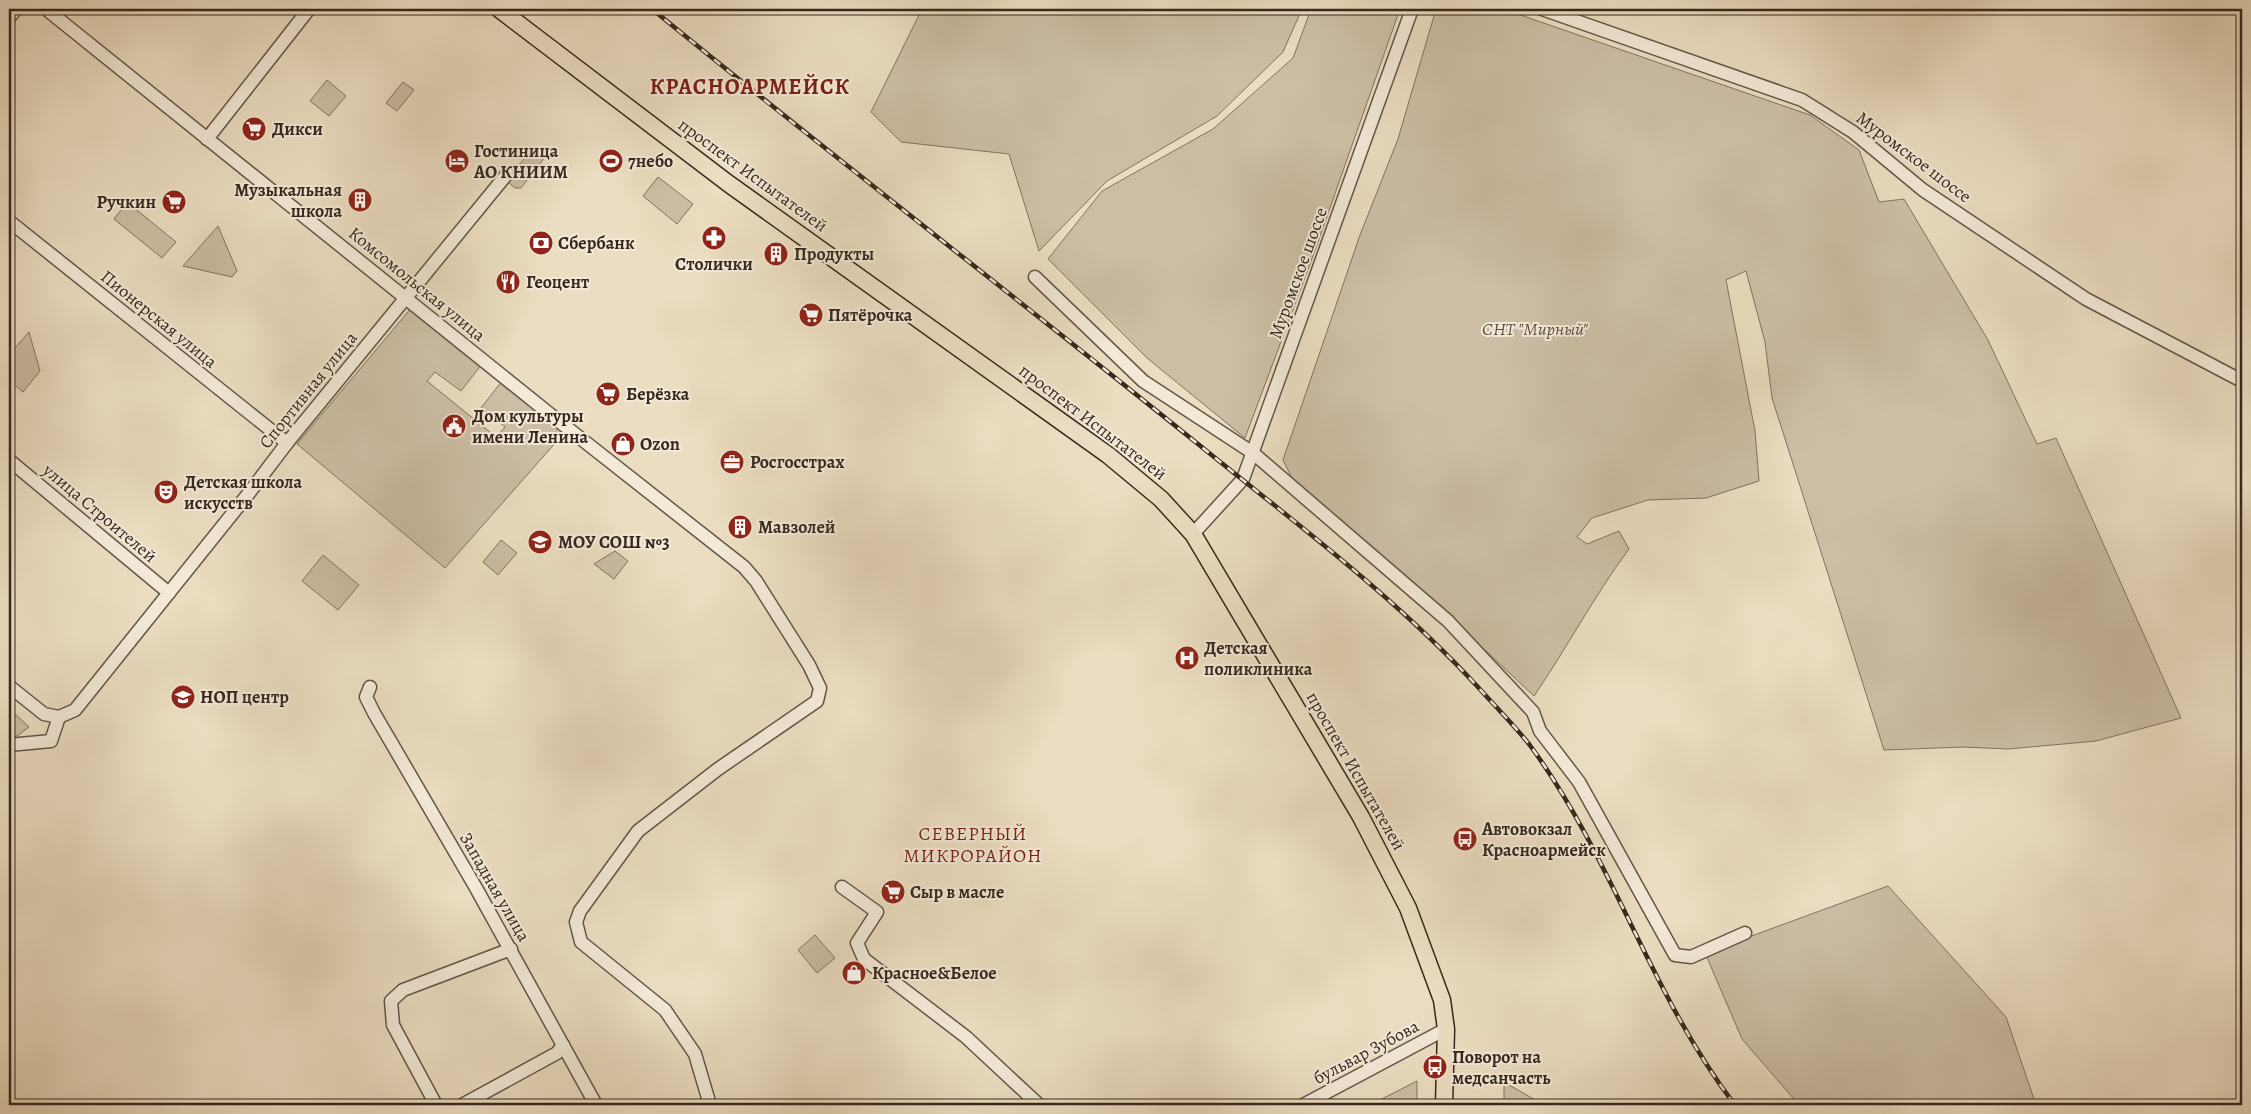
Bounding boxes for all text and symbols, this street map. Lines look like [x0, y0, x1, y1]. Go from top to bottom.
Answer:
district label: КРАСНОАРМЕЙСК [650, 72, 850, 102]
street label: Муромское шоссе [1852, 106, 1976, 208]
street label: проспект Испытателей [673, 113, 833, 237]
supermarket icon: Дикси [241, 116, 267, 142]
place label: Дикси [272, 117, 323, 141]
place label: Гостиница АО КНИИМ [473, 139, 568, 184]
hotel icon: Гостиница АО КНИИМ [444, 148, 470, 174]
sports icon: 7небо [598, 148, 624, 174]
place label: 7небо [628, 149, 673, 173]
place label: Музыкальная школа [234, 178, 342, 223]
building icon: Музыкальная школа [347, 187, 373, 213]
supermarket icon: Ручкин [161, 189, 187, 215]
place label: Ручкин [97, 190, 156, 214]
street label: Муромское шоссе [1263, 204, 1333, 342]
street label: Комсомольская улица [343, 221, 491, 347]
pharmacy icon: Столички [701, 225, 727, 251]
bank icon: Сбербанк [528, 230, 554, 256]
place label: Сбербанк [558, 231, 635, 255]
building icon: Продукты [763, 241, 789, 267]
place label: Продукты [794, 242, 874, 266]
place label: Столички [675, 252, 753, 276]
street label: Пионерская улица [96, 264, 223, 374]
restaurant icon: Геоцент [495, 269, 521, 295]
place label: Геоцент [526, 270, 589, 294]
supermarket icon: Пятёрочка [798, 302, 824, 328]
place label: Пятёрочка [828, 303, 913, 327]
park label: СНТ "Мирный" [1482, 317, 1589, 341]
street label: Спортивная улица [253, 326, 363, 453]
street label: проспект Испытателей [1014, 358, 1172, 486]
supermarket icon: Берёзка [595, 381, 621, 407]
place label: Берёзка [626, 382, 690, 406]
place label: Дом культуры имени Ленина [472, 404, 589, 449]
public building icon: Дом культуры имени Ленина [441, 413, 467, 439]
shop icon: Ozon [610, 431, 636, 457]
place label: Ozon [640, 432, 680, 456]
office icon: Росгосстрах [719, 449, 745, 475]
place label: Росгосстрах [750, 450, 845, 474]
street label: улица Строителей [37, 458, 162, 568]
place label: Детская школа искусств [184, 470, 303, 515]
theatre icon: Детская школа искусств [153, 479, 179, 505]
building icon: Мавзолей [727, 514, 753, 540]
place label: Мавзолей [758, 515, 836, 539]
school or university icon: МОУ СОШ №3 [527, 529, 553, 555]
place label: МОУ СОШ №3 [558, 530, 670, 554]
place label: Детская поликлиника [1204, 636, 1313, 681]
hospital icon: Детская поликлиника [1174, 645, 1200, 671]
school or university icon: НОП центр [170, 684, 196, 710]
place label: НОП центр [200, 685, 289, 709]
street label: проспект Испытателей [1301, 687, 1411, 855]
place label: Автовокзал Красноармейск [1481, 817, 1606, 862]
district label: СЕВЕРНЫЙ МИКРОРАЙОН [903, 821, 1043, 869]
bus stop icon: Автовокзал Красноармейск [1452, 826, 1478, 852]
street label: Западная улица [454, 828, 536, 946]
supermarket icon: Сыр в масле [880, 879, 906, 905]
place label: Сыр в масле [910, 880, 1004, 904]
shop icon: Красное&Белое [841, 960, 867, 986]
place label: Красное&Белое [872, 961, 997, 985]
street label: бульвар Зубова [1309, 1014, 1424, 1090]
place label: Поворот на медсанчасть [1452, 1045, 1551, 1090]
bus stop icon: Поворот на медсанчасть [1422, 1054, 1448, 1080]

